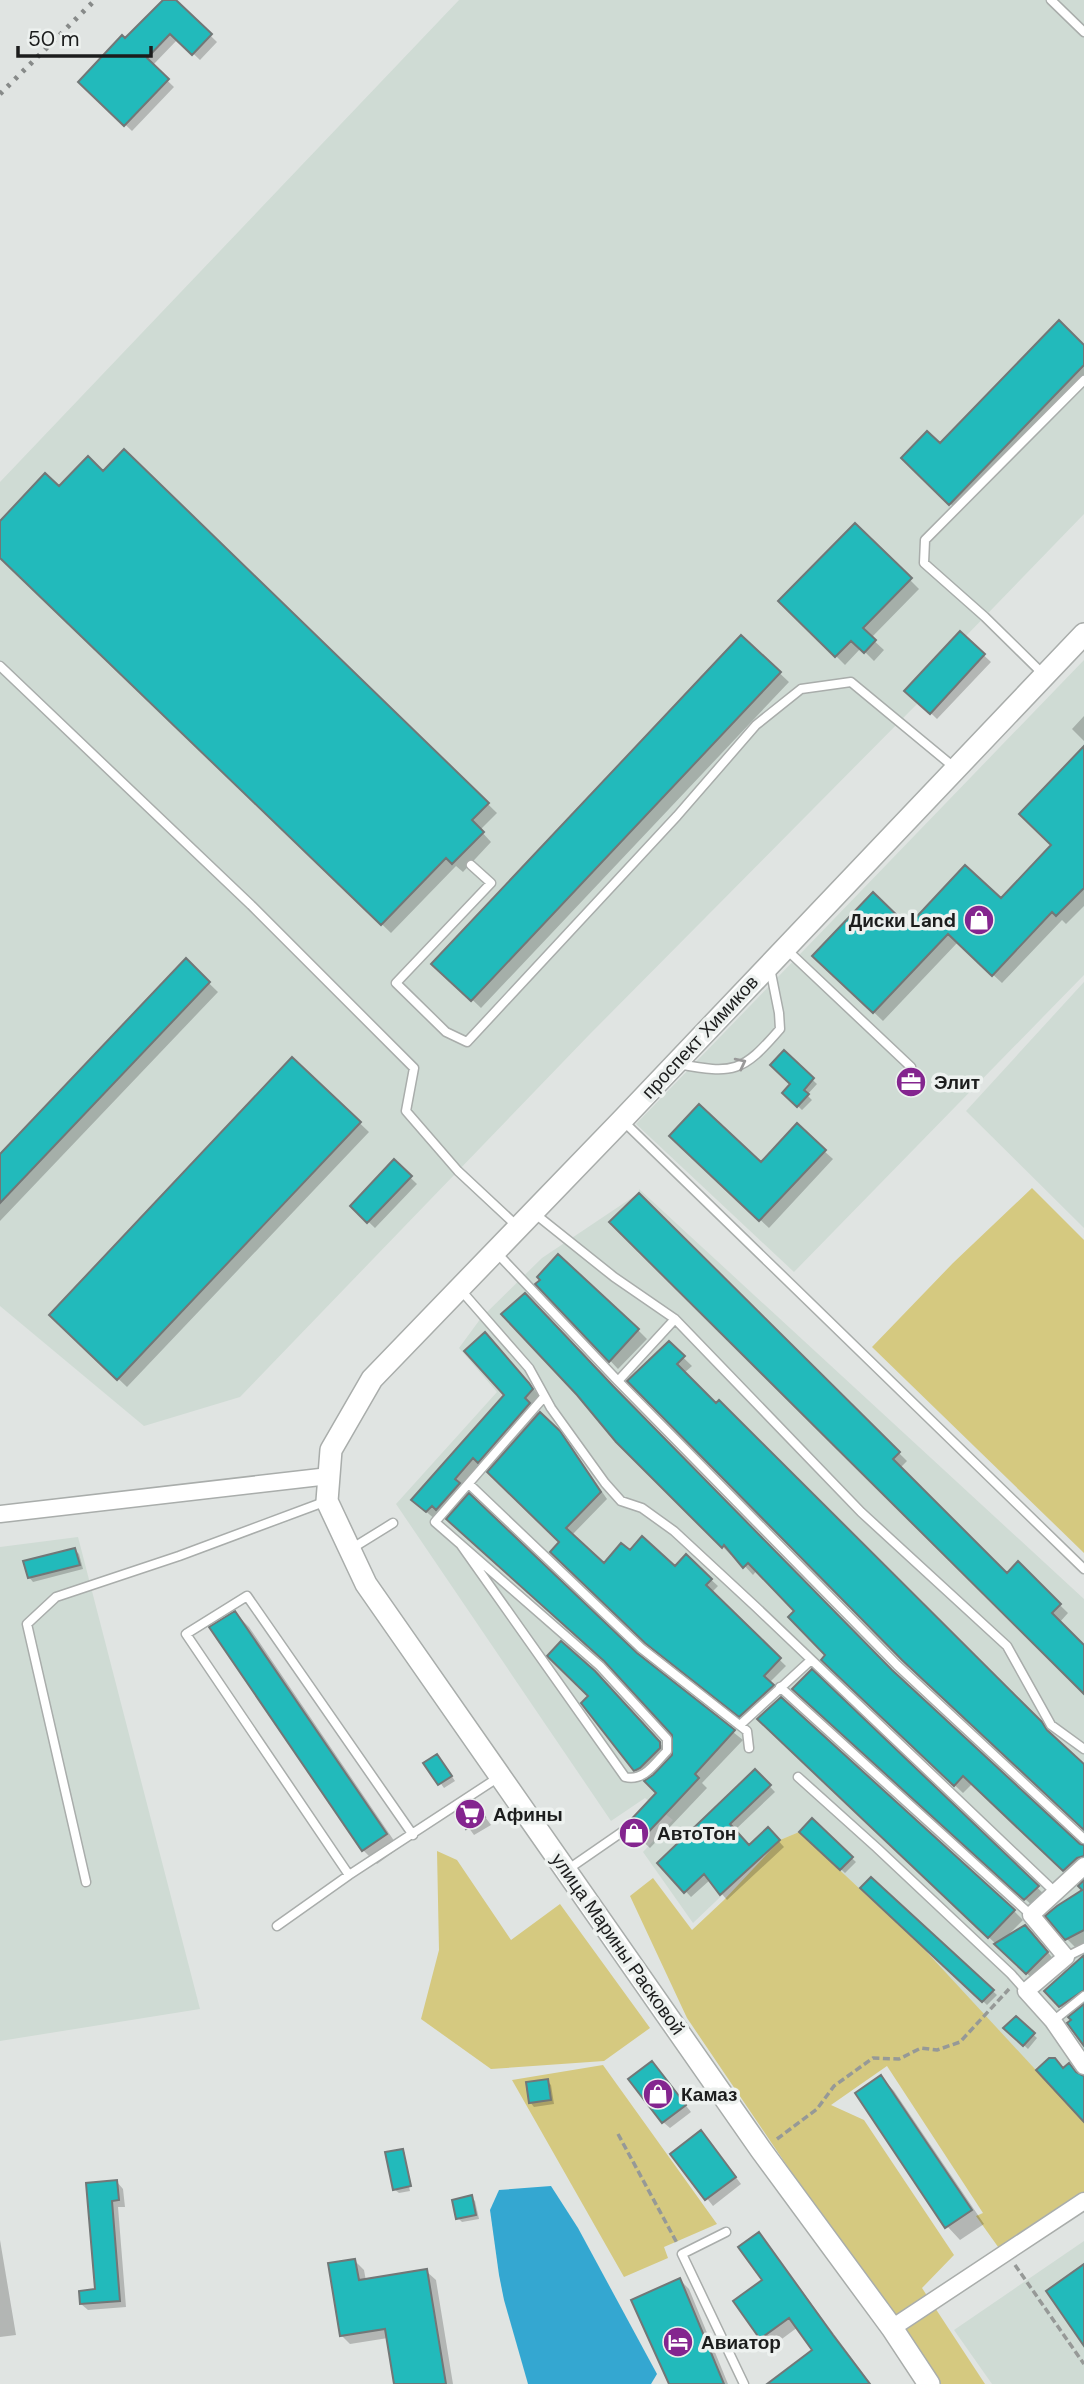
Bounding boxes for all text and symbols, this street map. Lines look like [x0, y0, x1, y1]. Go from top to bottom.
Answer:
scale bar [18, 14, 150, 58]
text: 50 m [28, 25, 79, 53]
shop icon: Диски Land [962, 903, 996, 937]
place label: Диски Land [849, 908, 956, 933]
street label: проспект Химиков [636, 970, 764, 1104]
one-way arrow [734, 1057, 746, 1071]
office icon: Элит [894, 1065, 928, 1099]
place label: Элит [934, 1070, 980, 1095]
supermarket icon: Афины [453, 1797, 487, 1831]
place label: Афины [493, 1802, 563, 1827]
shop icon: АвтоТон [617, 1816, 651, 1850]
place label: АвтоТон [657, 1821, 736, 1846]
street label: улица Марины Расковой [546, 1848, 690, 2040]
shop icon: Камаз [641, 2077, 675, 2111]
place label: Камаз [681, 2082, 737, 2107]
hotel icon: Авиатор [661, 2325, 695, 2359]
place label: Авиатор [701, 2330, 781, 2355]

